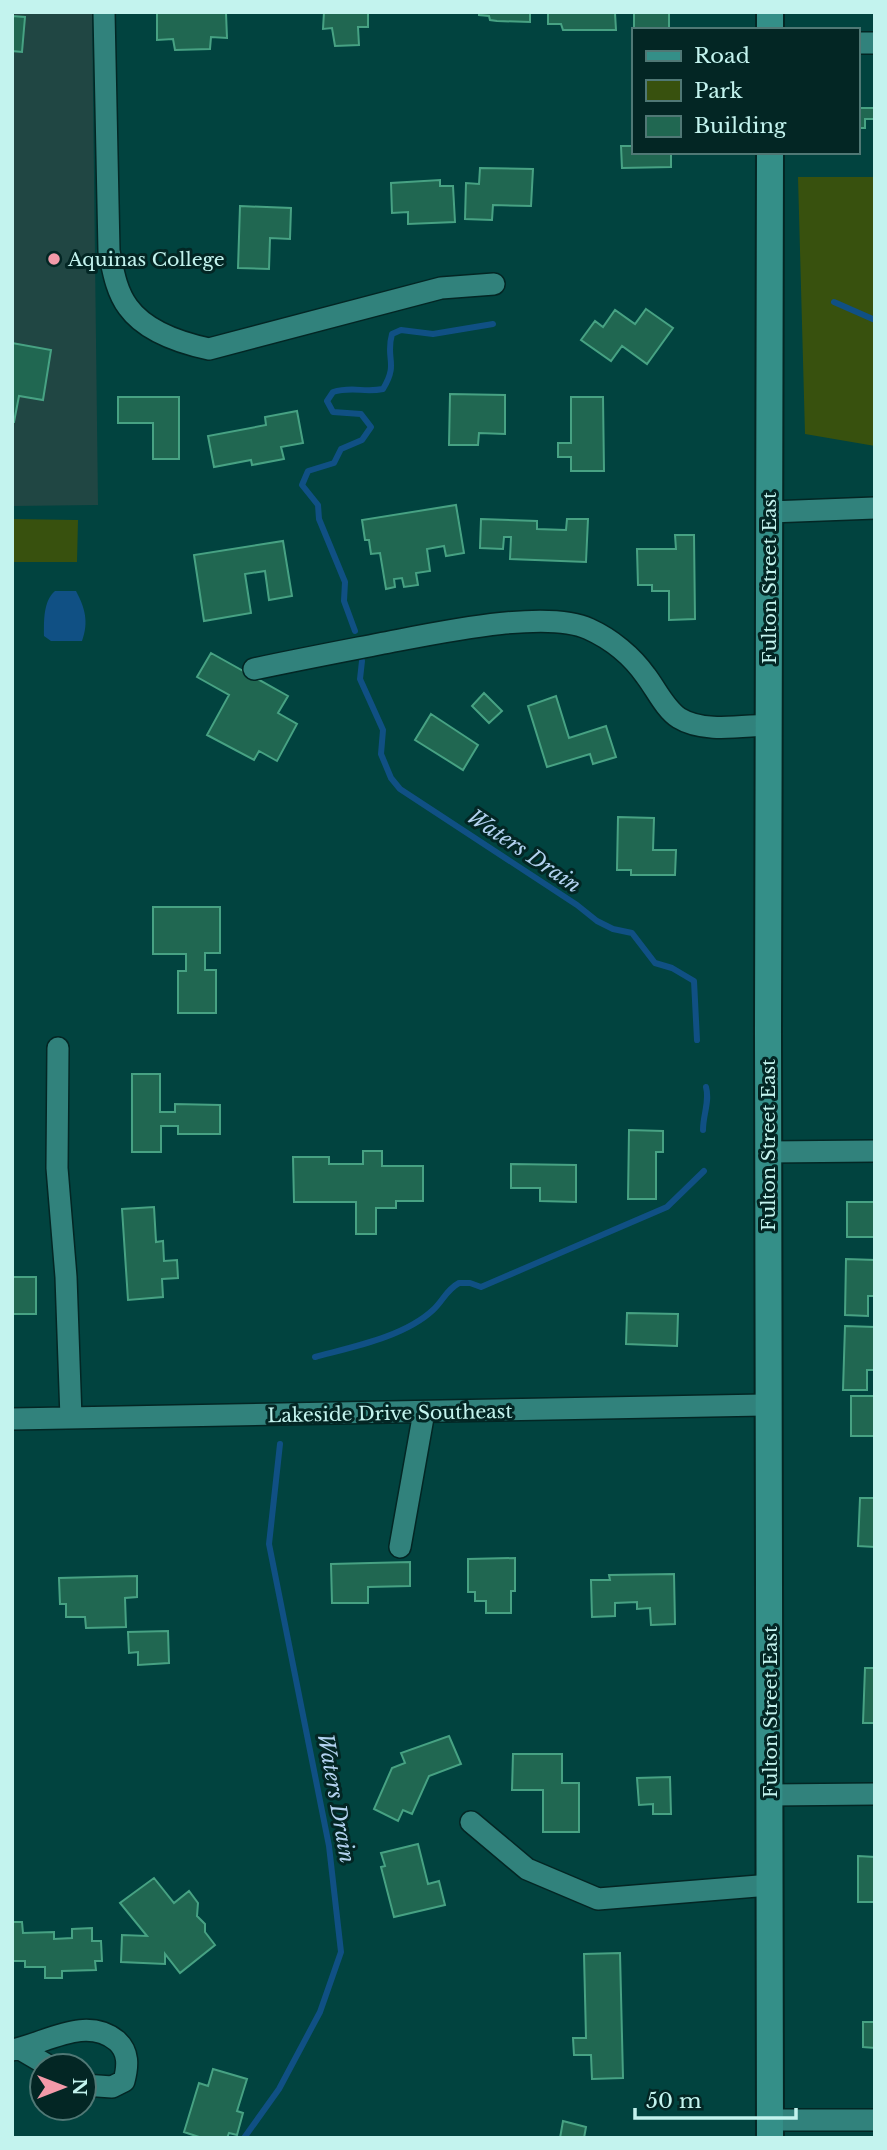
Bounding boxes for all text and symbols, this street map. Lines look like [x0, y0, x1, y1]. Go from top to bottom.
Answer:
legend [632, 28, 859, 154]
text: Road [694, 43, 750, 69]
text: Park [694, 78, 743, 104]
text: Building [694, 113, 787, 139]
place label: Aquinas College [67, 248, 225, 271]
marker: Aquinas College [46, 251, 62, 267]
street label: Fulton Street East [758, 491, 781, 664]
water label: Waters Drain [462, 803, 586, 899]
street label: Fulton Street East [757, 1058, 780, 1231]
street label: Lakeside Drive Southeast [267, 1400, 514, 1427]
street label: Fulton Street East [759, 1625, 782, 1798]
water label: Waters Drain [312, 1731, 360, 1865]
north arrow [28, 2052, 98, 2122]
scale bar [635, 2076, 796, 2120]
text: N [68, 2078, 91, 2096]
text: 50 m [646, 2088, 702, 2114]

